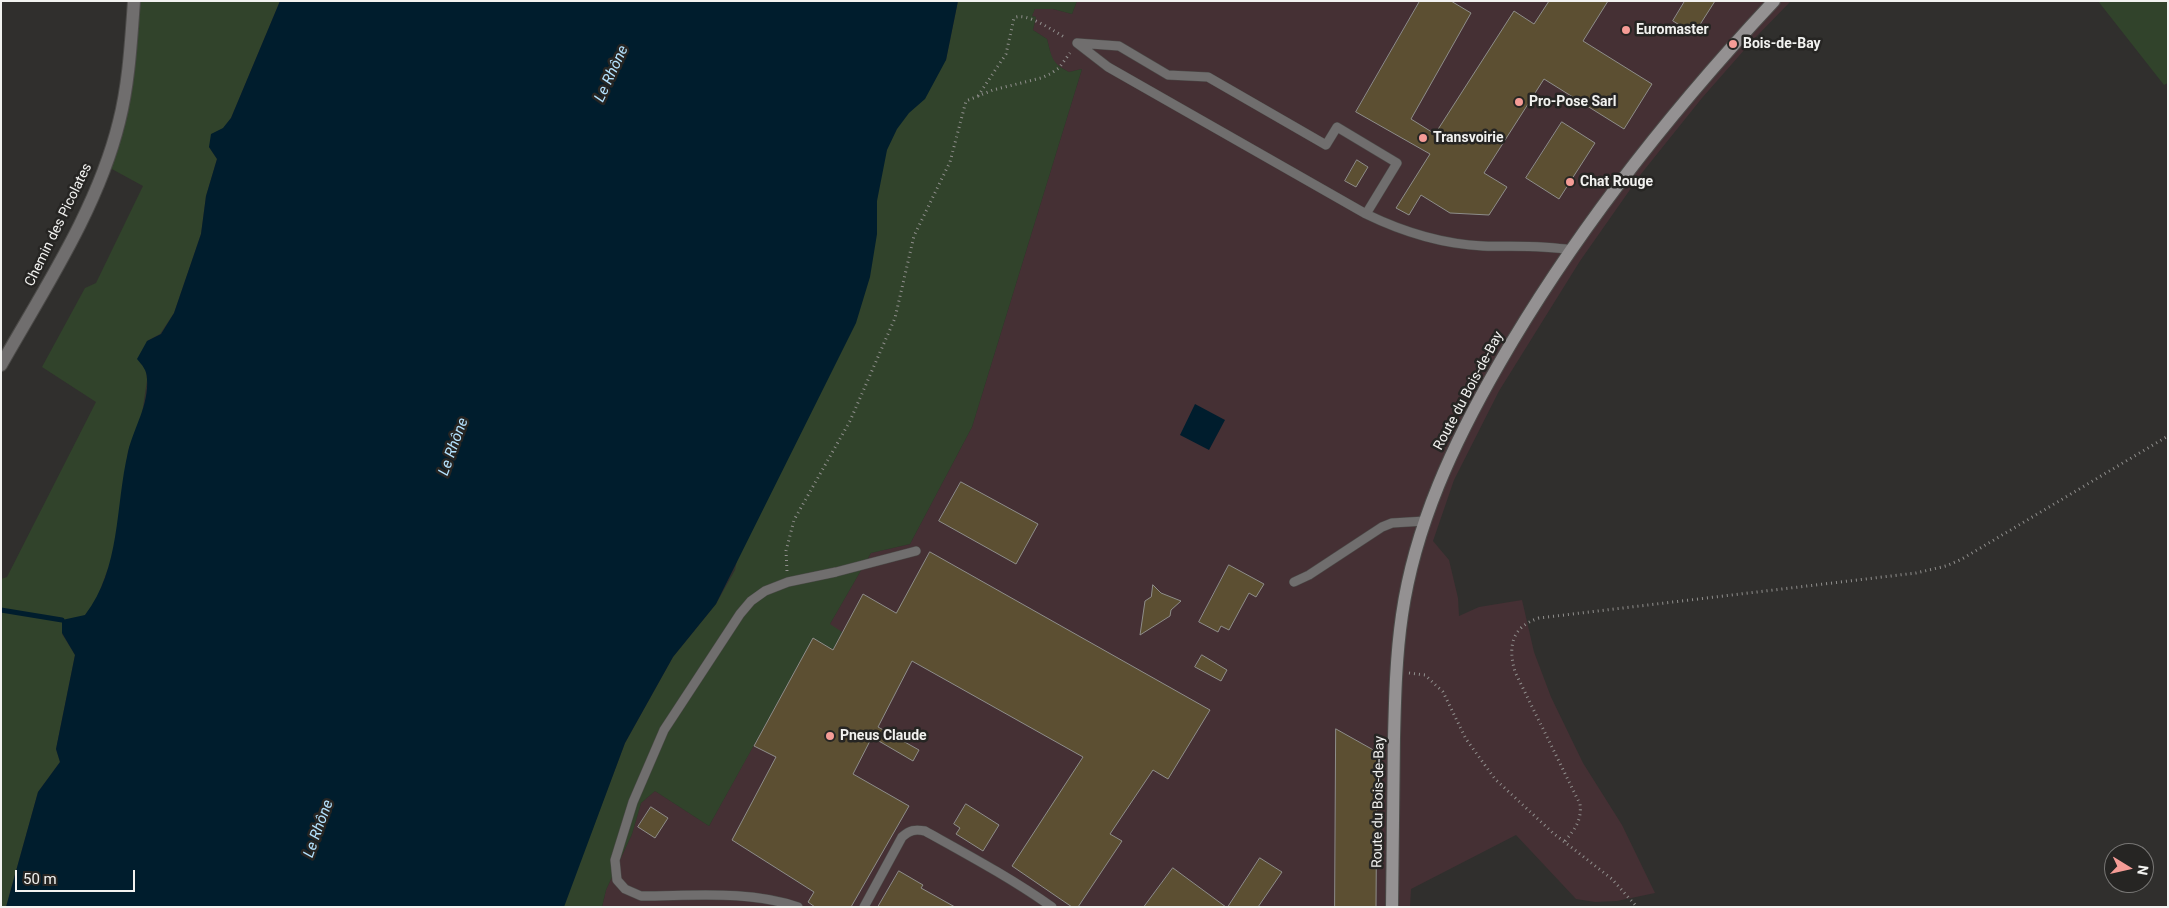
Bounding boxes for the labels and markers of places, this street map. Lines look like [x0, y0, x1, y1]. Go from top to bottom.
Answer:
place label: Euromaster [1636, 22, 1709, 38]
marker: Euromaster [1620, 24, 1632, 36]
place label: Bois-de-Bay [1743, 36, 1821, 52]
marker: Bois-de-Bay [1727, 38, 1739, 50]
place label: Pro-Pose Sarl [1529, 94, 1616, 110]
marker: Pro-Pose Sarl [1513, 96, 1525, 108]
place label: Transvoirie [1433, 130, 1504, 146]
marker: Transvoirie [1417, 132, 1429, 144]
place label: Chat Rouge [1580, 174, 1653, 190]
marker: Chat Rouge [1564, 176, 1576, 188]
place label: Pneus Claude [840, 728, 927, 744]
marker: Pneus Claude [824, 730, 836, 742]

